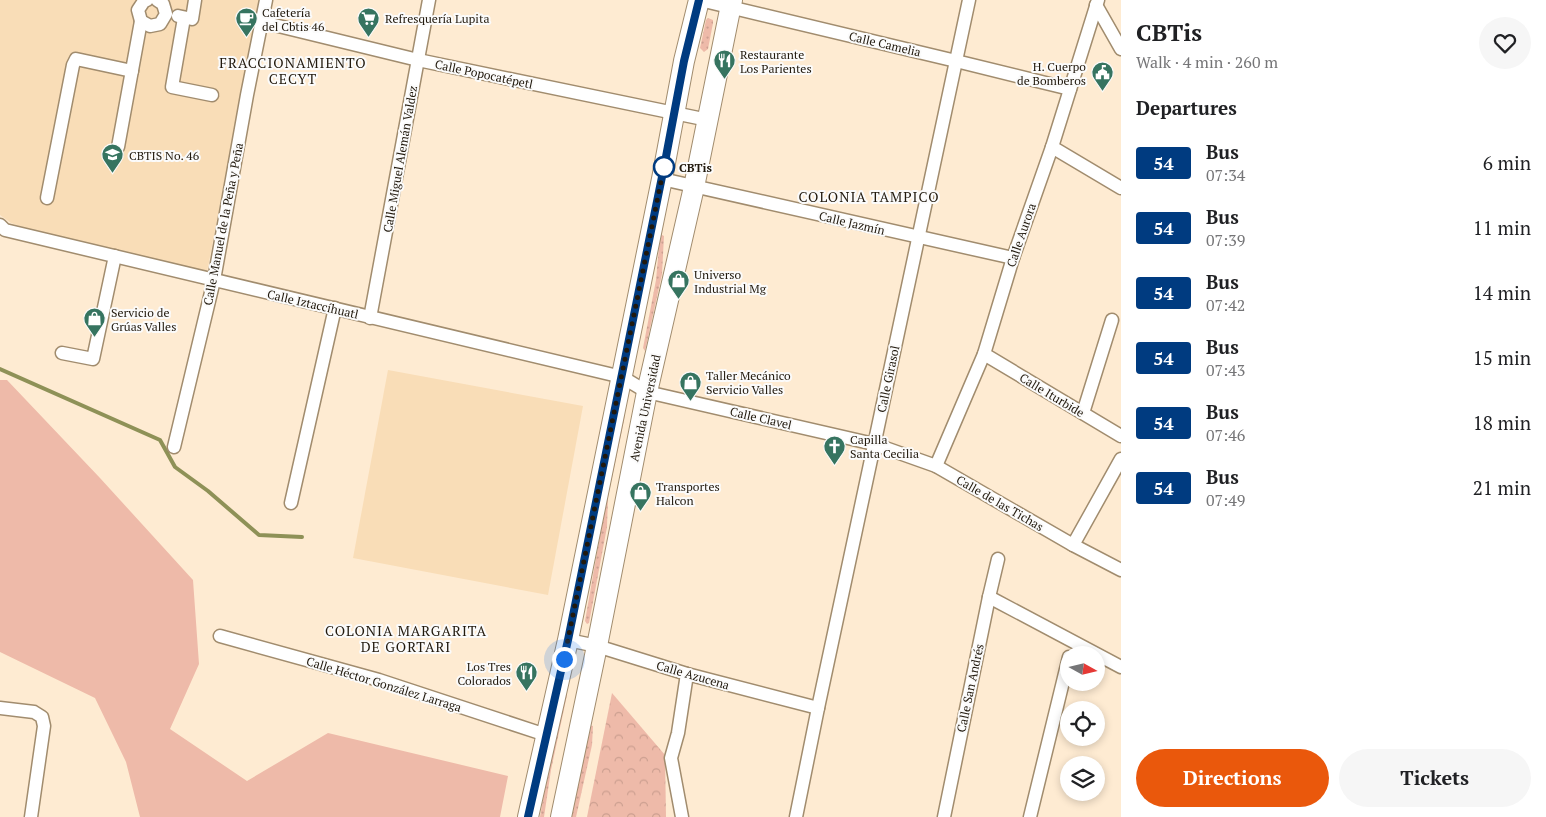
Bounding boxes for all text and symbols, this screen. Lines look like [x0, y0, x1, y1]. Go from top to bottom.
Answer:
place label: Cafetería del Cbtis 46 [262, 5, 325, 34]
supermarket icon: Refresquería Lupita [357, 6, 381, 37]
cafe icon: Cafetería del Cbtis 46 [234, 7, 258, 38]
place label: Refresquería Lupita [385, 11, 490, 26]
text: CBTis [1136, 16, 1202, 48]
button: heart [1479, 17, 1531, 69]
street label: Calle Camelia [848, 28, 922, 60]
place label: Restaurante Los Parientes [740, 47, 812, 76]
restaurant icon: Restaurante Los Parientes [712, 49, 736, 80]
text: Walk · 4 min · 260 m [1136, 51, 1278, 73]
district label: FRACCIONAMIENTO CECYT [219, 53, 367, 88]
street label: Calle Popocatépetl [434, 56, 535, 92]
place label: H. Cuerpo de Bomberos [1017, 59, 1086, 88]
public building icon: H. Cuerpo de Bomberos [1090, 61, 1114, 92]
street label: Calle Miguel Alemán Valdez [380, 84, 420, 234]
text: Departures [1136, 95, 1237, 120]
text: Bus [1206, 139, 1239, 164]
street label: Calle Manuel de la Peña y Peña [200, 142, 246, 306]
school or university icon: CBTIS No. 46 [101, 143, 125, 174]
place label: CBTIS No. 46 [129, 148, 200, 163]
text: 6 min [1483, 150, 1531, 175]
text: 54 [1153, 151, 1174, 175]
marker: CBTis [653, 156, 675, 178]
place label: CBTis [679, 160, 713, 175]
text: 07:34 [1206, 164, 1245, 186]
district label: COLONIA TAMPICO [798, 187, 940, 206]
street label: Calle Aurora [1003, 201, 1039, 269]
text: Bus [1206, 204, 1239, 229]
street label: Calle Jazmín [818, 208, 886, 238]
text: 11 min [1473, 215, 1531, 240]
text: 54 [1153, 216, 1174, 240]
text: 07:39 [1206, 229, 1245, 251]
place label: Universo Industrial Mg [694, 267, 767, 296]
shop icon: Universo Industrial Mg [666, 269, 690, 300]
text: Bus [1206, 269, 1239, 294]
text: 14 min [1473, 280, 1531, 305]
text: 54 [1153, 281, 1174, 305]
street label: Calle Iztaccíhuatl [266, 286, 360, 322]
text: 07:42 [1206, 294, 1245, 316]
place label: Servicio de Grúas Valles [111, 305, 176, 334]
shop icon: Servicio de Grúas Valles [83, 307, 107, 338]
text: Bus [1206, 334, 1239, 359]
street label: Calle Girasol [874, 344, 902, 414]
text: 15 min [1473, 345, 1531, 370]
text: 54 [1153, 346, 1174, 370]
street label: Avenida Universidad [626, 353, 664, 463]
text: 07:43 [1206, 359, 1245, 381]
place label: Taller Mecánico Servicio Valles [706, 368, 791, 397]
shop icon: Taller Mecánico Servicio Valles [678, 370, 702, 401]
street label: Calle Iturbide [1017, 370, 1087, 420]
text: Bus [1206, 399, 1239, 424]
street label: Calle Clavel [729, 404, 794, 432]
text: 18 min [1473, 410, 1531, 435]
text: 54 [1153, 411, 1174, 435]
text: 07:46 [1206, 424, 1245, 446]
place label: Capilla Santa Cecilia [850, 432, 919, 461]
church icon: Capilla Santa Cecilia [822, 434, 846, 465]
text: Bus [1206, 464, 1239, 489]
street label: Calle de las Tichas [954, 472, 1046, 534]
text: 21 min [1473, 475, 1531, 500]
text: 54 [1153, 476, 1174, 500]
place label: Transportes Halcon [656, 479, 720, 508]
shop icon: Transportes Halcon [628, 481, 652, 512]
text: 07:49 [1206, 489, 1245, 511]
district label: COLONIA MARGARITA DE GORTARI [325, 621, 487, 656]
street label: Calle San Andrés [953, 642, 987, 734]
north arrow [1060, 646, 1105, 691]
map controls [1060, 646, 1105, 801]
your location [552, 647, 577, 672]
street label: Calle Héctor González Larraga [305, 653, 463, 715]
street label: Calle Azucena [655, 657, 731, 693]
place label: Los Tres Colorados [458, 659, 511, 688]
restaurant icon: Los Tres Colorados [515, 661, 539, 692]
button: locate [1060, 701, 1105, 746]
button: Directions [1136, 749, 1329, 807]
button: Tickets [1339, 749, 1531, 807]
button: layers [1060, 756, 1105, 801]

